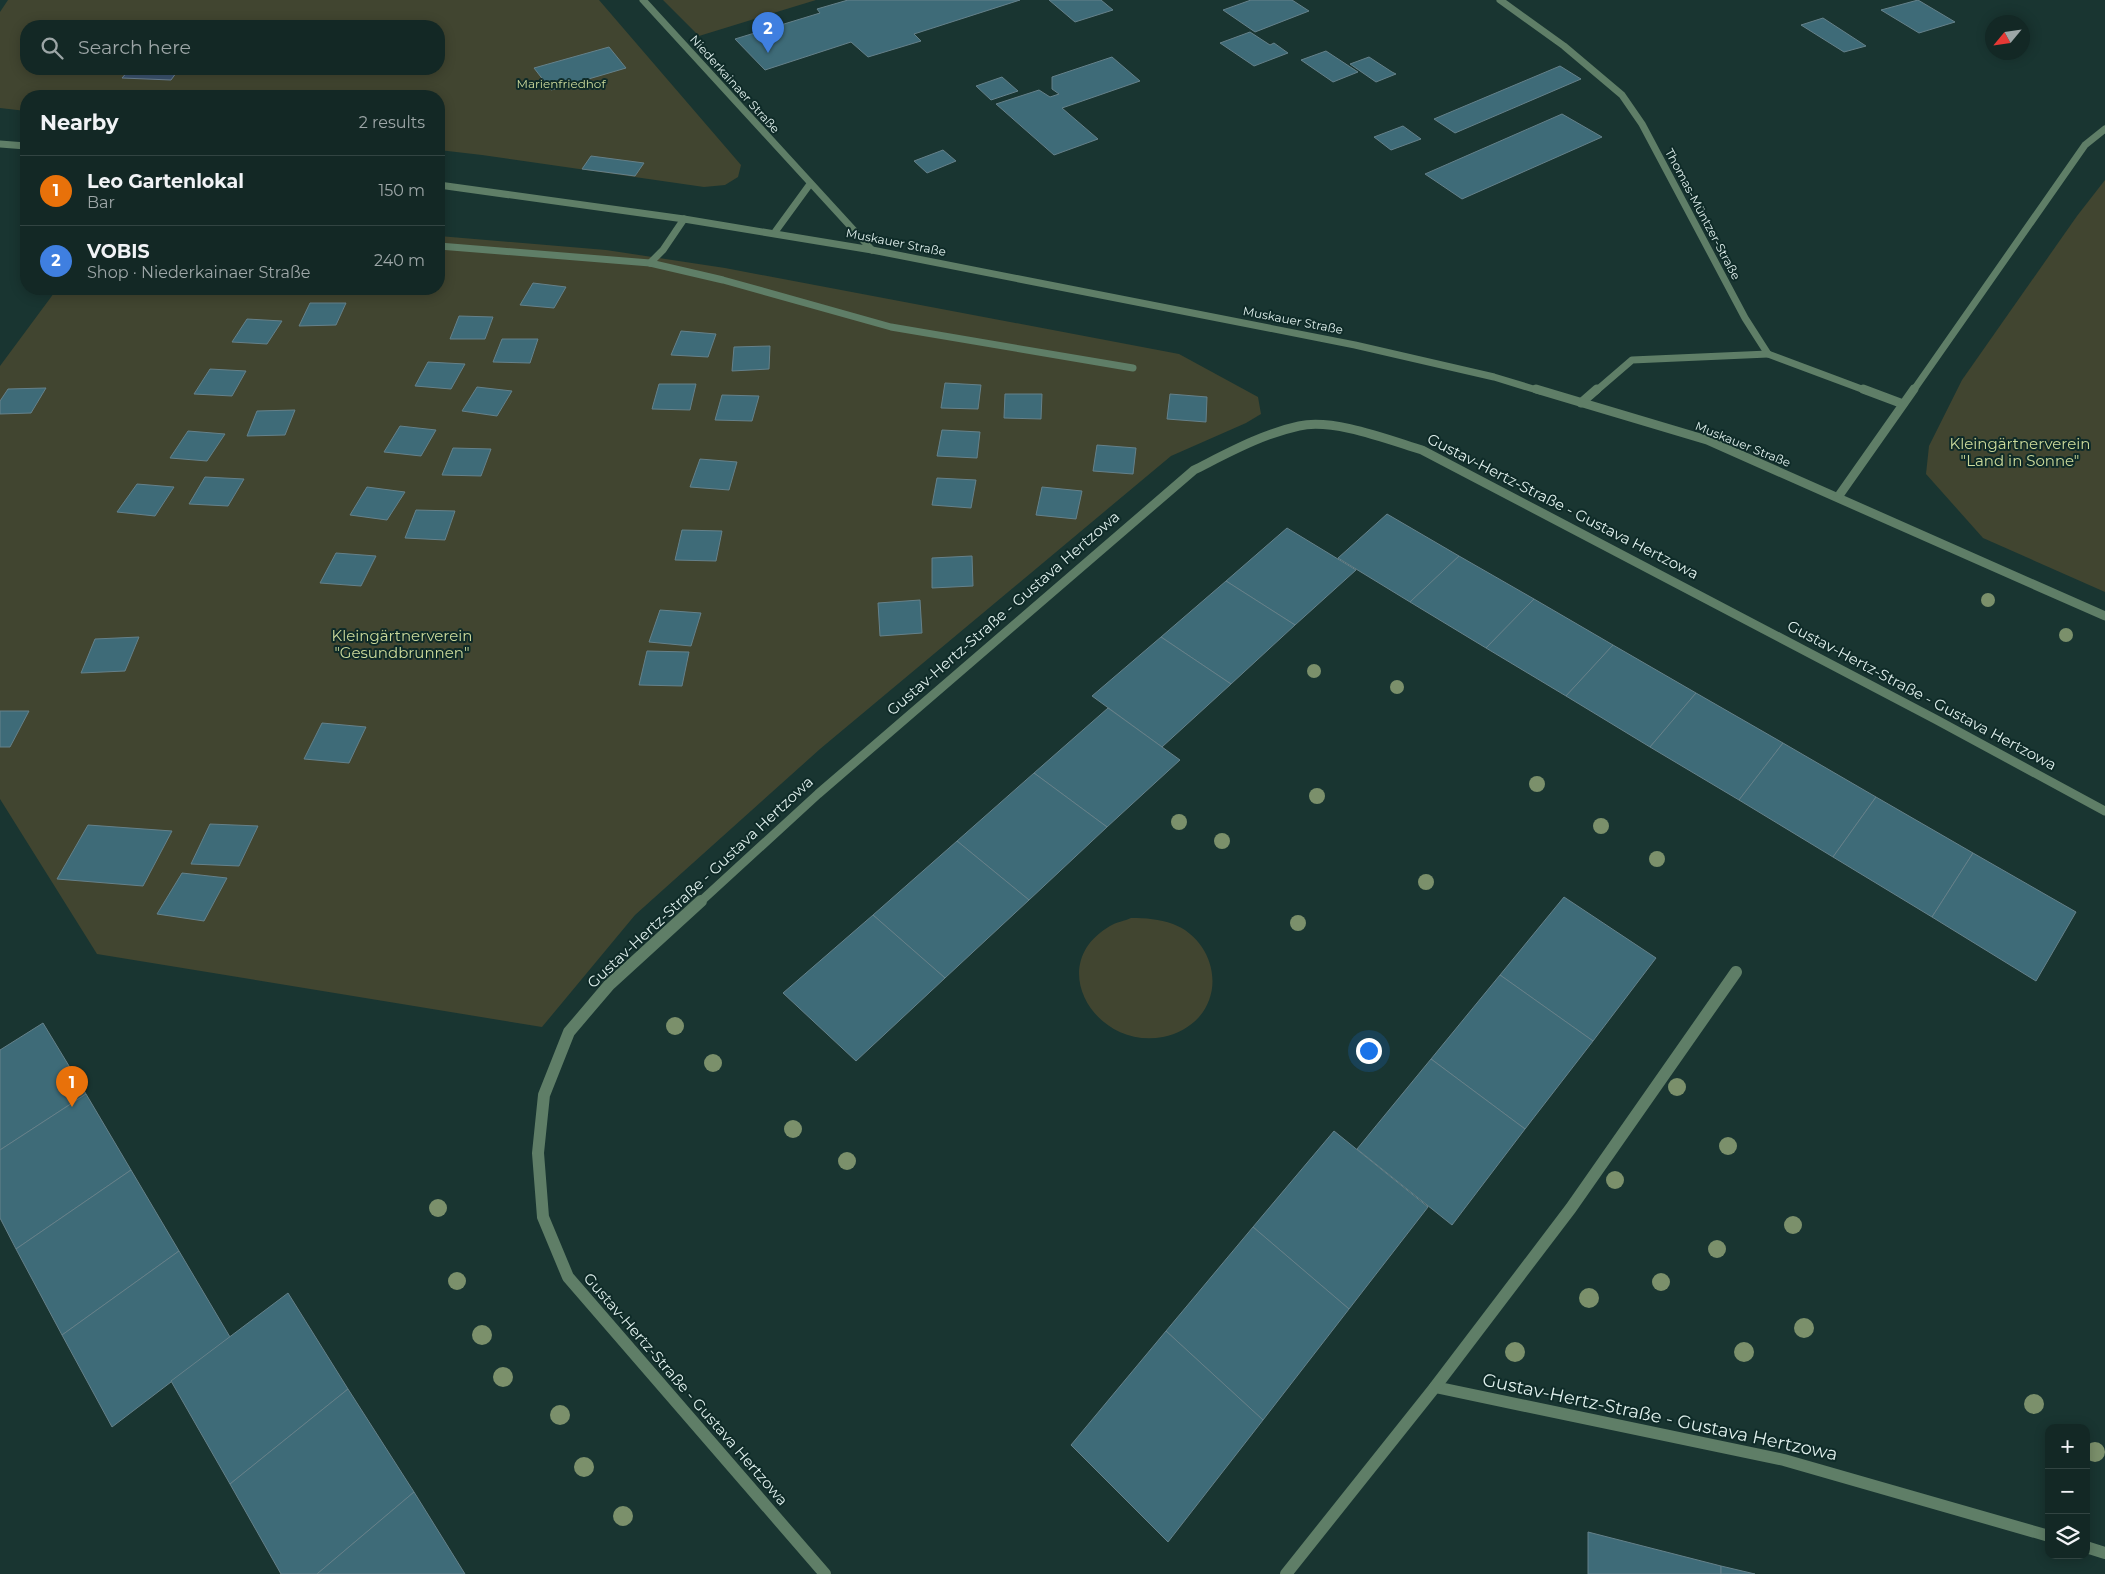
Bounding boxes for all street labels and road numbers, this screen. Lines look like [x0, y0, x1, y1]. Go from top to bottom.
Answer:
street label: Niederkainaer Straße [687, 32, 783, 136]
street label: Thomas-Müntzer-Straße [1662, 146, 1744, 282]
street label: Muskauer Straße [845, 225, 947, 259]
street label: Muskauer Straße [1242, 303, 1344, 337]
street label: Muskauer Straße [1693, 418, 1793, 470]
street label: Gustav-Hertz-Straße - Gustava Hertzowa [1424, 429, 1702, 583]
street label: Gustav-Hertz-Straße - Gustava Hertzowa [883, 507, 1123, 719]
street label: Gustav-Hertz-Straße - Gustava Hertzowa [1784, 616, 2060, 774]
street label: Gustav-Hertz-Straße - Gustava Hertzowa [583, 772, 817, 992]
street label: Gustav-Hertz-Straße - Gustava Hertzowa [580, 1269, 792, 1509]
street label: Gustav-Hertz-Straße - Gustava Hertzowa [1480, 1369, 1840, 1465]

